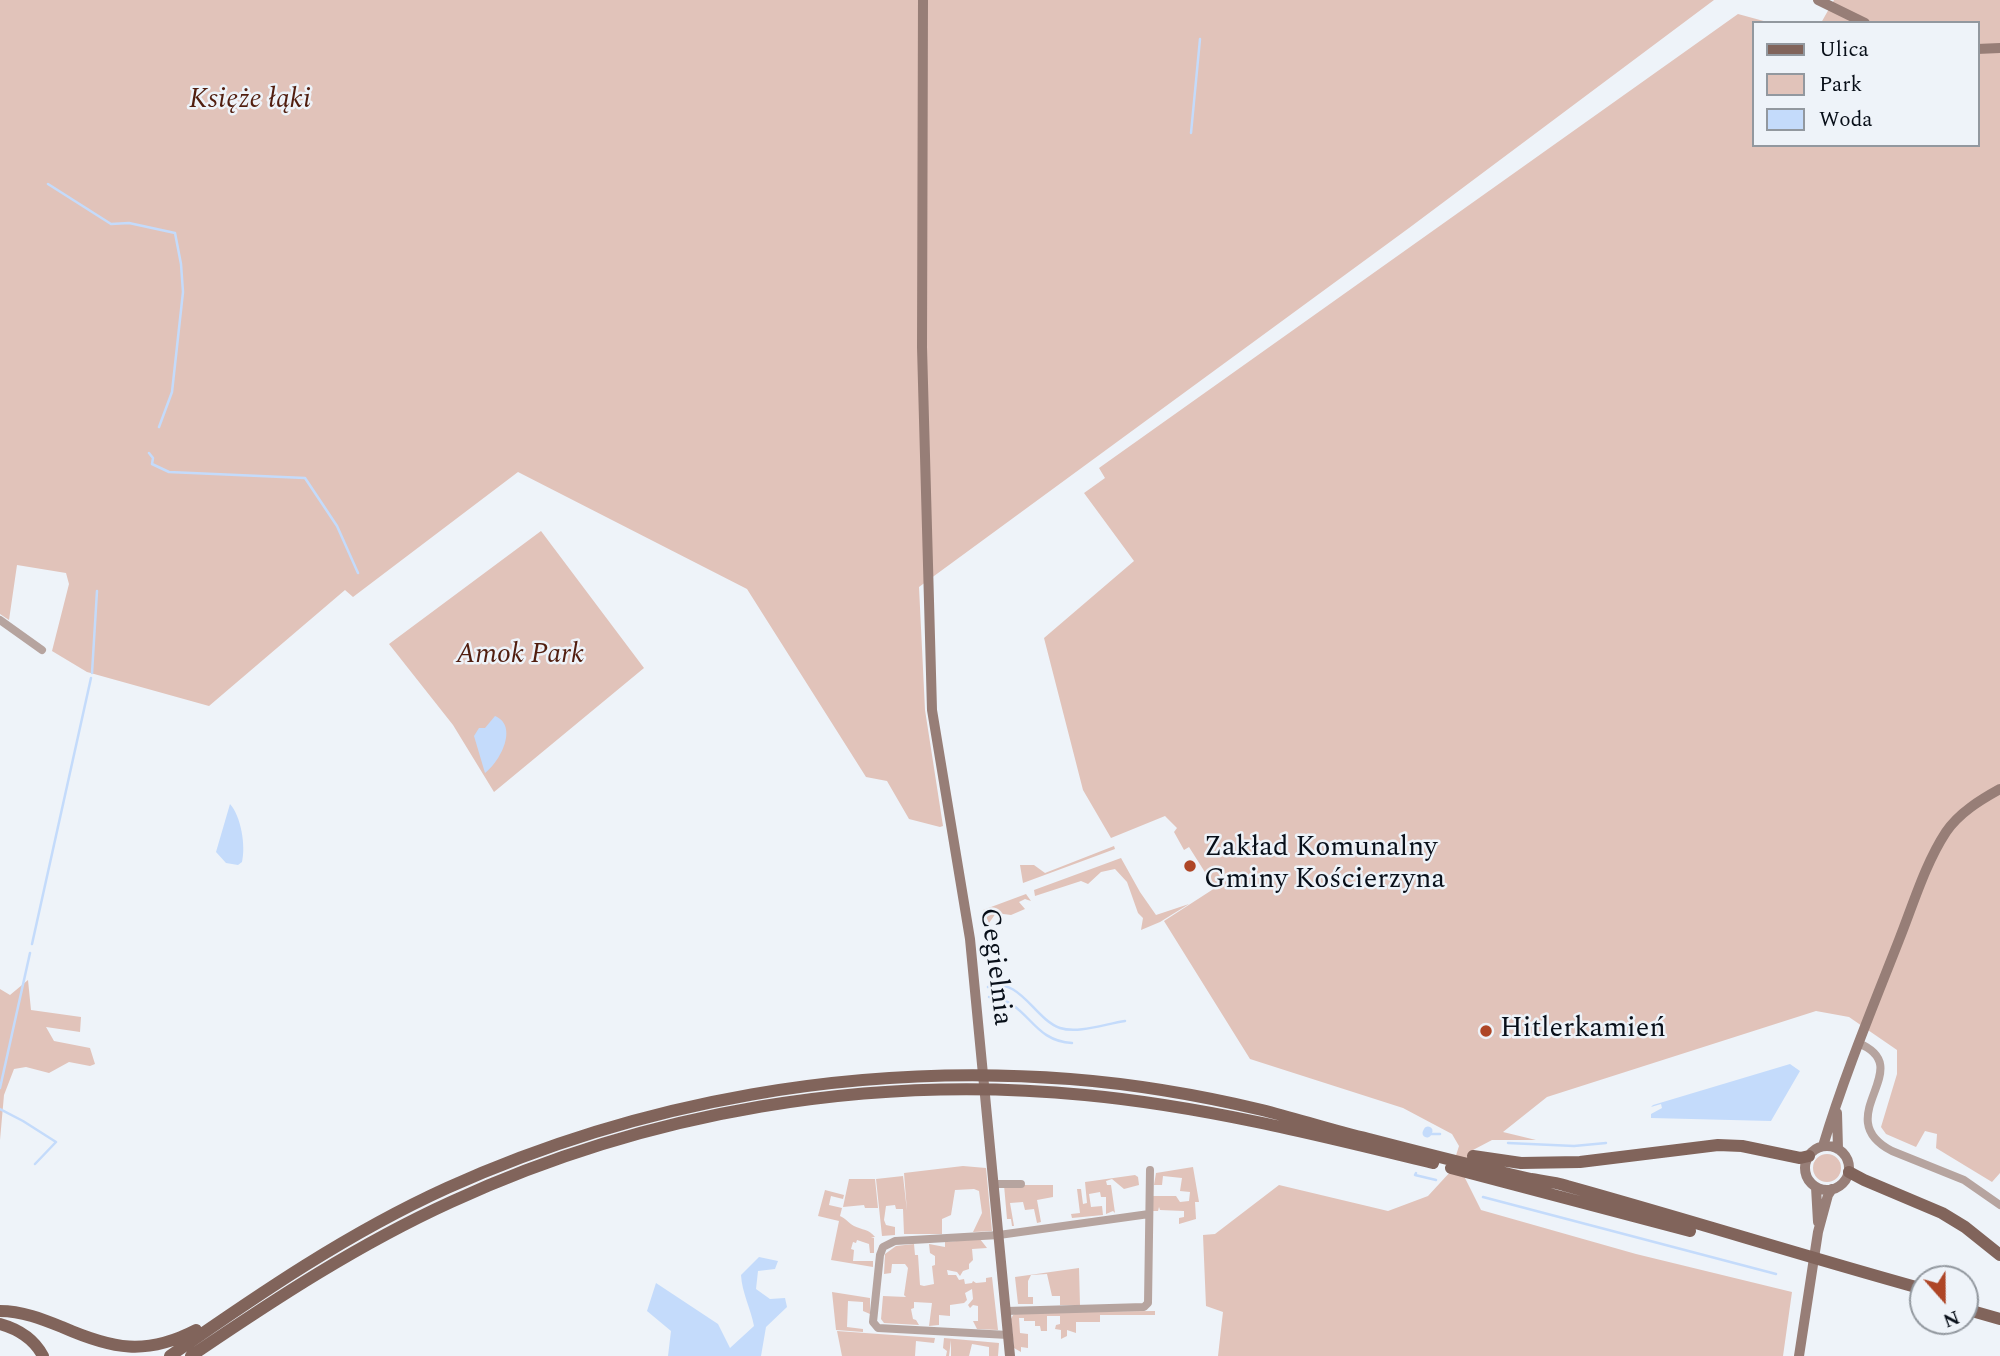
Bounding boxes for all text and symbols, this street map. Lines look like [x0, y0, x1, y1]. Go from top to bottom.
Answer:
legend [1752, 21, 1979, 147]
text: Ulica [1819, 34, 1869, 66]
text: Park [1819, 69, 1862, 101]
park label: Księże łąki [189, 85, 311, 119]
text: Woda [1819, 104, 1873, 136]
park label: Amok Park [456, 640, 584, 674]
place label: Zakład Komunalny Gminy Kościerzyna [1204, 833, 1445, 899]
marker: Zakład Komunalny Gminy Kościerzyna [1182, 858, 1198, 874]
street label: Cegielnia [970, 906, 1018, 1028]
place label: Hitlerkamień [1500, 1014, 1666, 1048]
marker: Hitlerkamień [1478, 1023, 1494, 1039]
north arrow [1909, 1265, 1979, 1335]
text: N [1939, 1302, 1963, 1335]

